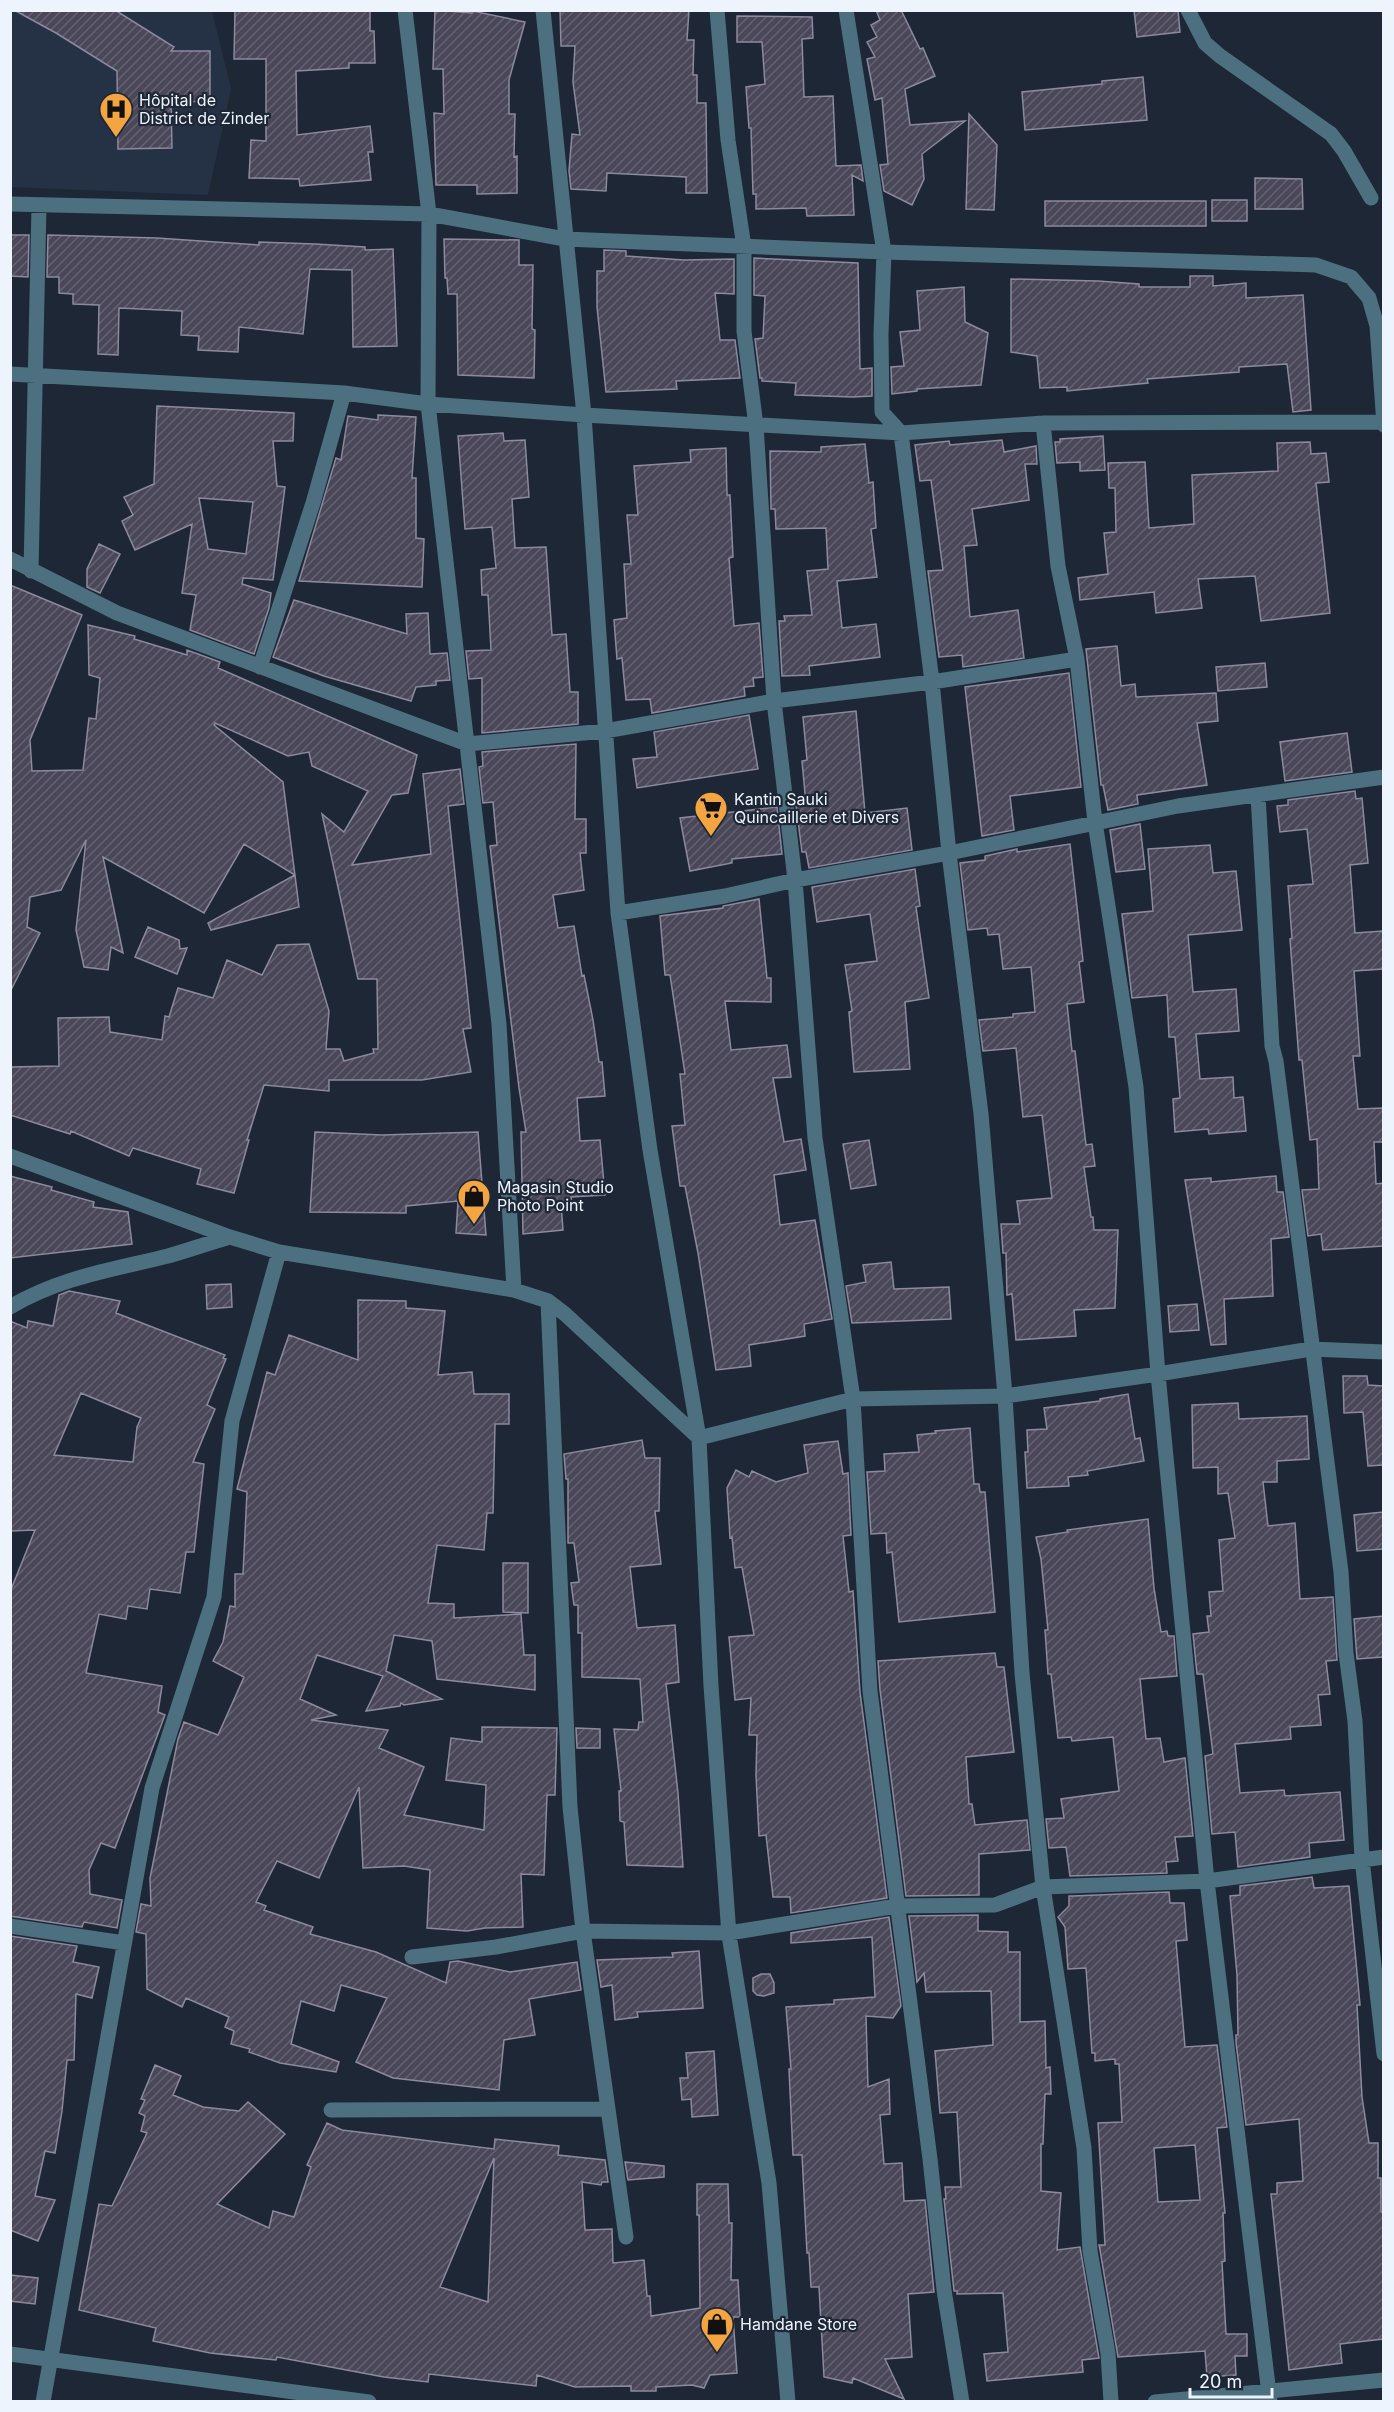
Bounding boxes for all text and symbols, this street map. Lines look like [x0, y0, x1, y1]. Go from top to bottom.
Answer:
place label: Hôpital de District de Zinder [139, 90, 269, 128]
hospital icon: Hôpital de District de Zinder [98, 91, 134, 138]
place label: Kantin Sauki Quincaillerie et Divers [734, 789, 899, 827]
supermarket icon: Kantin Sauki Quincaillerie et Divers [693, 790, 729, 837]
place label: Magasin Studio Photo Point [497, 1177, 614, 1215]
shop icon: Magasin Studio Photo Point [456, 1178, 492, 1225]
shop icon: Hamdane Store [699, 2306, 735, 2353]
place label: Hamdane Store [740, 2314, 857, 2334]
scale bar [1190, 2361, 1272, 2399]
text: 20 m [1199, 2371, 1242, 2392]

